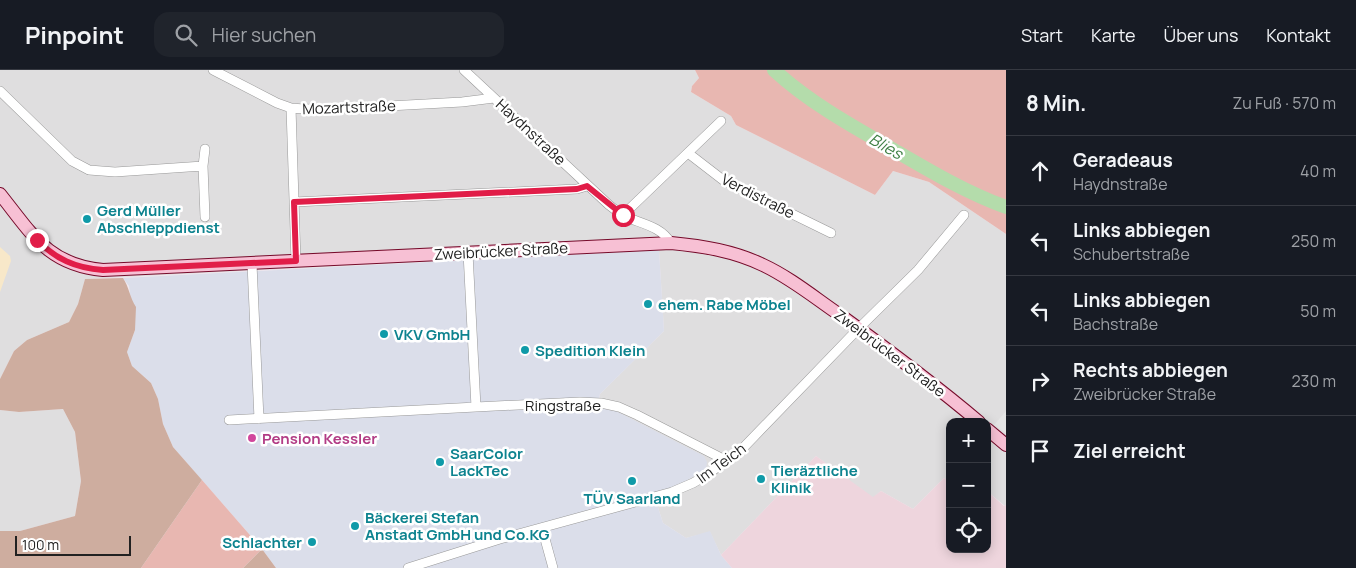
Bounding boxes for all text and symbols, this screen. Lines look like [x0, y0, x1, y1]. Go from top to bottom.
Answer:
search box [154, 12, 504, 57]
text: Pinpoint [25, 18, 124, 51]
icon: search [172, 21, 200, 49]
text: Hier suchen [212, 22, 316, 48]
text: Start [1021, 23, 1063, 47]
text: Karte [1091, 23, 1136, 47]
text: Über uns [1164, 23, 1238, 47]
text: Kontakt [1266, 23, 1331, 47]
text: 8 Min. [1026, 89, 1086, 117]
text: Zu Fuß · 570 m [1233, 92, 1336, 114]
street label: Haydnstraße [491, 94, 571, 170]
street label: Mozartstraße [302, 95, 396, 119]
water label: Blies [865, 128, 908, 165]
text: Geradeaus [1073, 147, 1173, 173]
icon: ahead [1026, 157, 1054, 185]
text: 40 m [1300, 160, 1336, 182]
street label: Verdistraße [718, 169, 798, 224]
text: Haydnstraße [1073, 173, 1168, 195]
place label: Gerd Müller Abschleppdienst [97, 200, 220, 238]
route start [612, 204, 635, 227]
marker: Gerd Müller Abschleppdienst [81, 213, 93, 225]
text: Links abbiegen [1073, 217, 1210, 243]
icon: left [1026, 227, 1054, 255]
route end [26, 229, 49, 252]
text: 250 m [1291, 230, 1336, 252]
street label: Zweibrücker Straße [433, 237, 569, 265]
text: Schubertstraße [1073, 243, 1190, 265]
text: Links abbiegen [1073, 287, 1210, 313]
place label: ehem. Rabe Möbel [658, 294, 791, 315]
icon: left [1026, 297, 1054, 325]
marker: ehem. Rabe Möbel [642, 298, 654, 310]
text: 50 m [1300, 300, 1336, 322]
street label: Zweibrücker Straße [830, 304, 950, 402]
text: Bachstraße [1073, 313, 1158, 335]
place label: VKV GmbH [394, 324, 470, 345]
marker: VKV GmbH [378, 328, 390, 340]
place label: Spedition Klein [535, 340, 645, 361]
marker: Spedition Klein [519, 344, 531, 356]
text: Rechts abbiegen [1073, 357, 1228, 383]
icon: right [1026, 367, 1054, 395]
text: 230 m [1292, 370, 1336, 392]
text: Zweibrücker Straße [1073, 383, 1216, 405]
street label: Ringstraße [525, 395, 601, 416]
map controls [946, 418, 991, 553]
button: + [946, 418, 991, 463]
place label: Pension Kessler [262, 428, 377, 449]
marker: Pension Kessler [246, 432, 258, 444]
icon: arrive [1026, 437, 1054, 465]
street label: Im Teich [692, 438, 750, 488]
text: Ziel erreicht [1073, 438, 1186, 464]
place label: SaarColor LackTec [450, 443, 523, 481]
marker: SaarColor LackTec [434, 456, 446, 468]
place label: Tieräztliche Klinik [771, 460, 858, 498]
button: − [946, 463, 991, 508]
marker: Tieräztliche Klinik [755, 473, 767, 485]
marker: TÜV Saarland [626, 475, 638, 487]
place label: TÜV Saarland [584, 488, 681, 509]
place label: Bäckerei Stefan Anstadt GmbH und Co.KG [365, 507, 550, 545]
button: locate [946, 508, 991, 553]
marker: Bäckerei Stefan Anstadt GmbH und Co.KG [349, 520, 361, 532]
place label: Schlachter [222, 532, 302, 553]
scale bar [15, 533, 131, 556]
text: 100 m [22, 535, 59, 554]
marker: Schlachter [306, 536, 318, 548]

